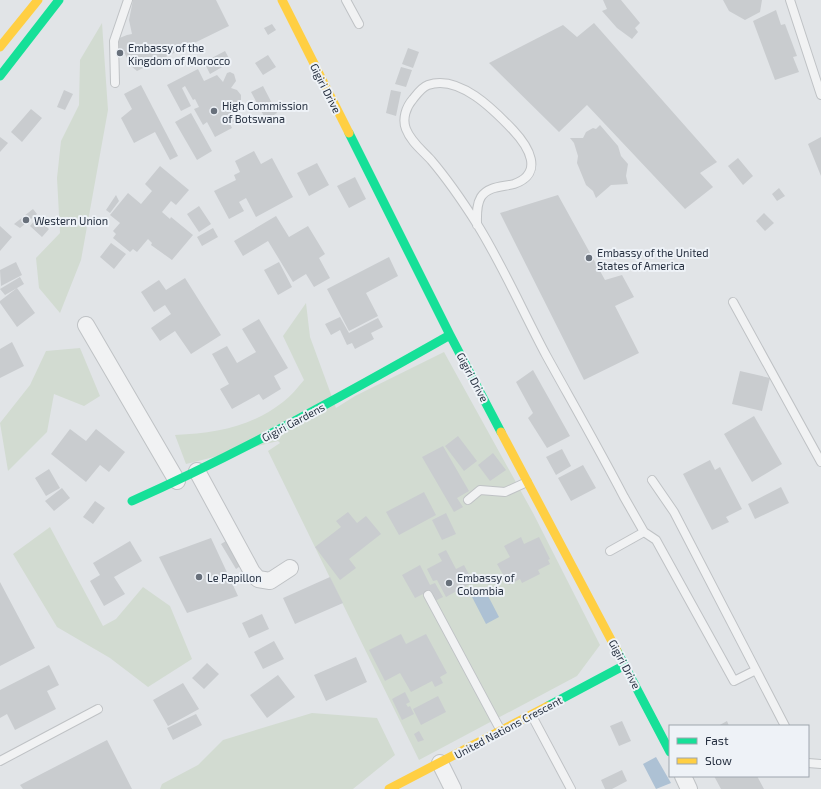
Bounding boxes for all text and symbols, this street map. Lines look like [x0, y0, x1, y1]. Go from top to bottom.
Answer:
place label: Embassy of the Kingdom of Morocco [128, 41, 230, 67]
marker: Embassy of the Kingdom of Morocco [115, 48, 125, 58]
street label: Gigiri Drive [308, 61, 344, 115]
place label: High Commission of Botswana [222, 99, 308, 125]
marker: High Commission of Botswana [209, 106, 219, 116]
place label: Western Union [34, 214, 108, 227]
marker: Western Union [21, 215, 31, 225]
place label: Embassy of the United States of America [597, 246, 709, 272]
marker: Embassy of the United States of America [584, 253, 594, 263]
street label: Gigiri Drive [455, 350, 492, 404]
street label: Gigiri Gardens [259, 400, 327, 444]
place label: Le Papillon [207, 571, 262, 584]
place label: Embassy of Colombia [457, 571, 516, 597]
marker: Le Papillon [194, 572, 204, 582]
marker: Embassy of Colombia [444, 578, 454, 588]
street label: Gigiri Drive [607, 637, 644, 691]
street label: United Nations Crescent [452, 693, 564, 761]
legend [669, 725, 809, 777]
text: Fast [705, 733, 729, 747]
text: Slow [705, 753, 732, 767]

